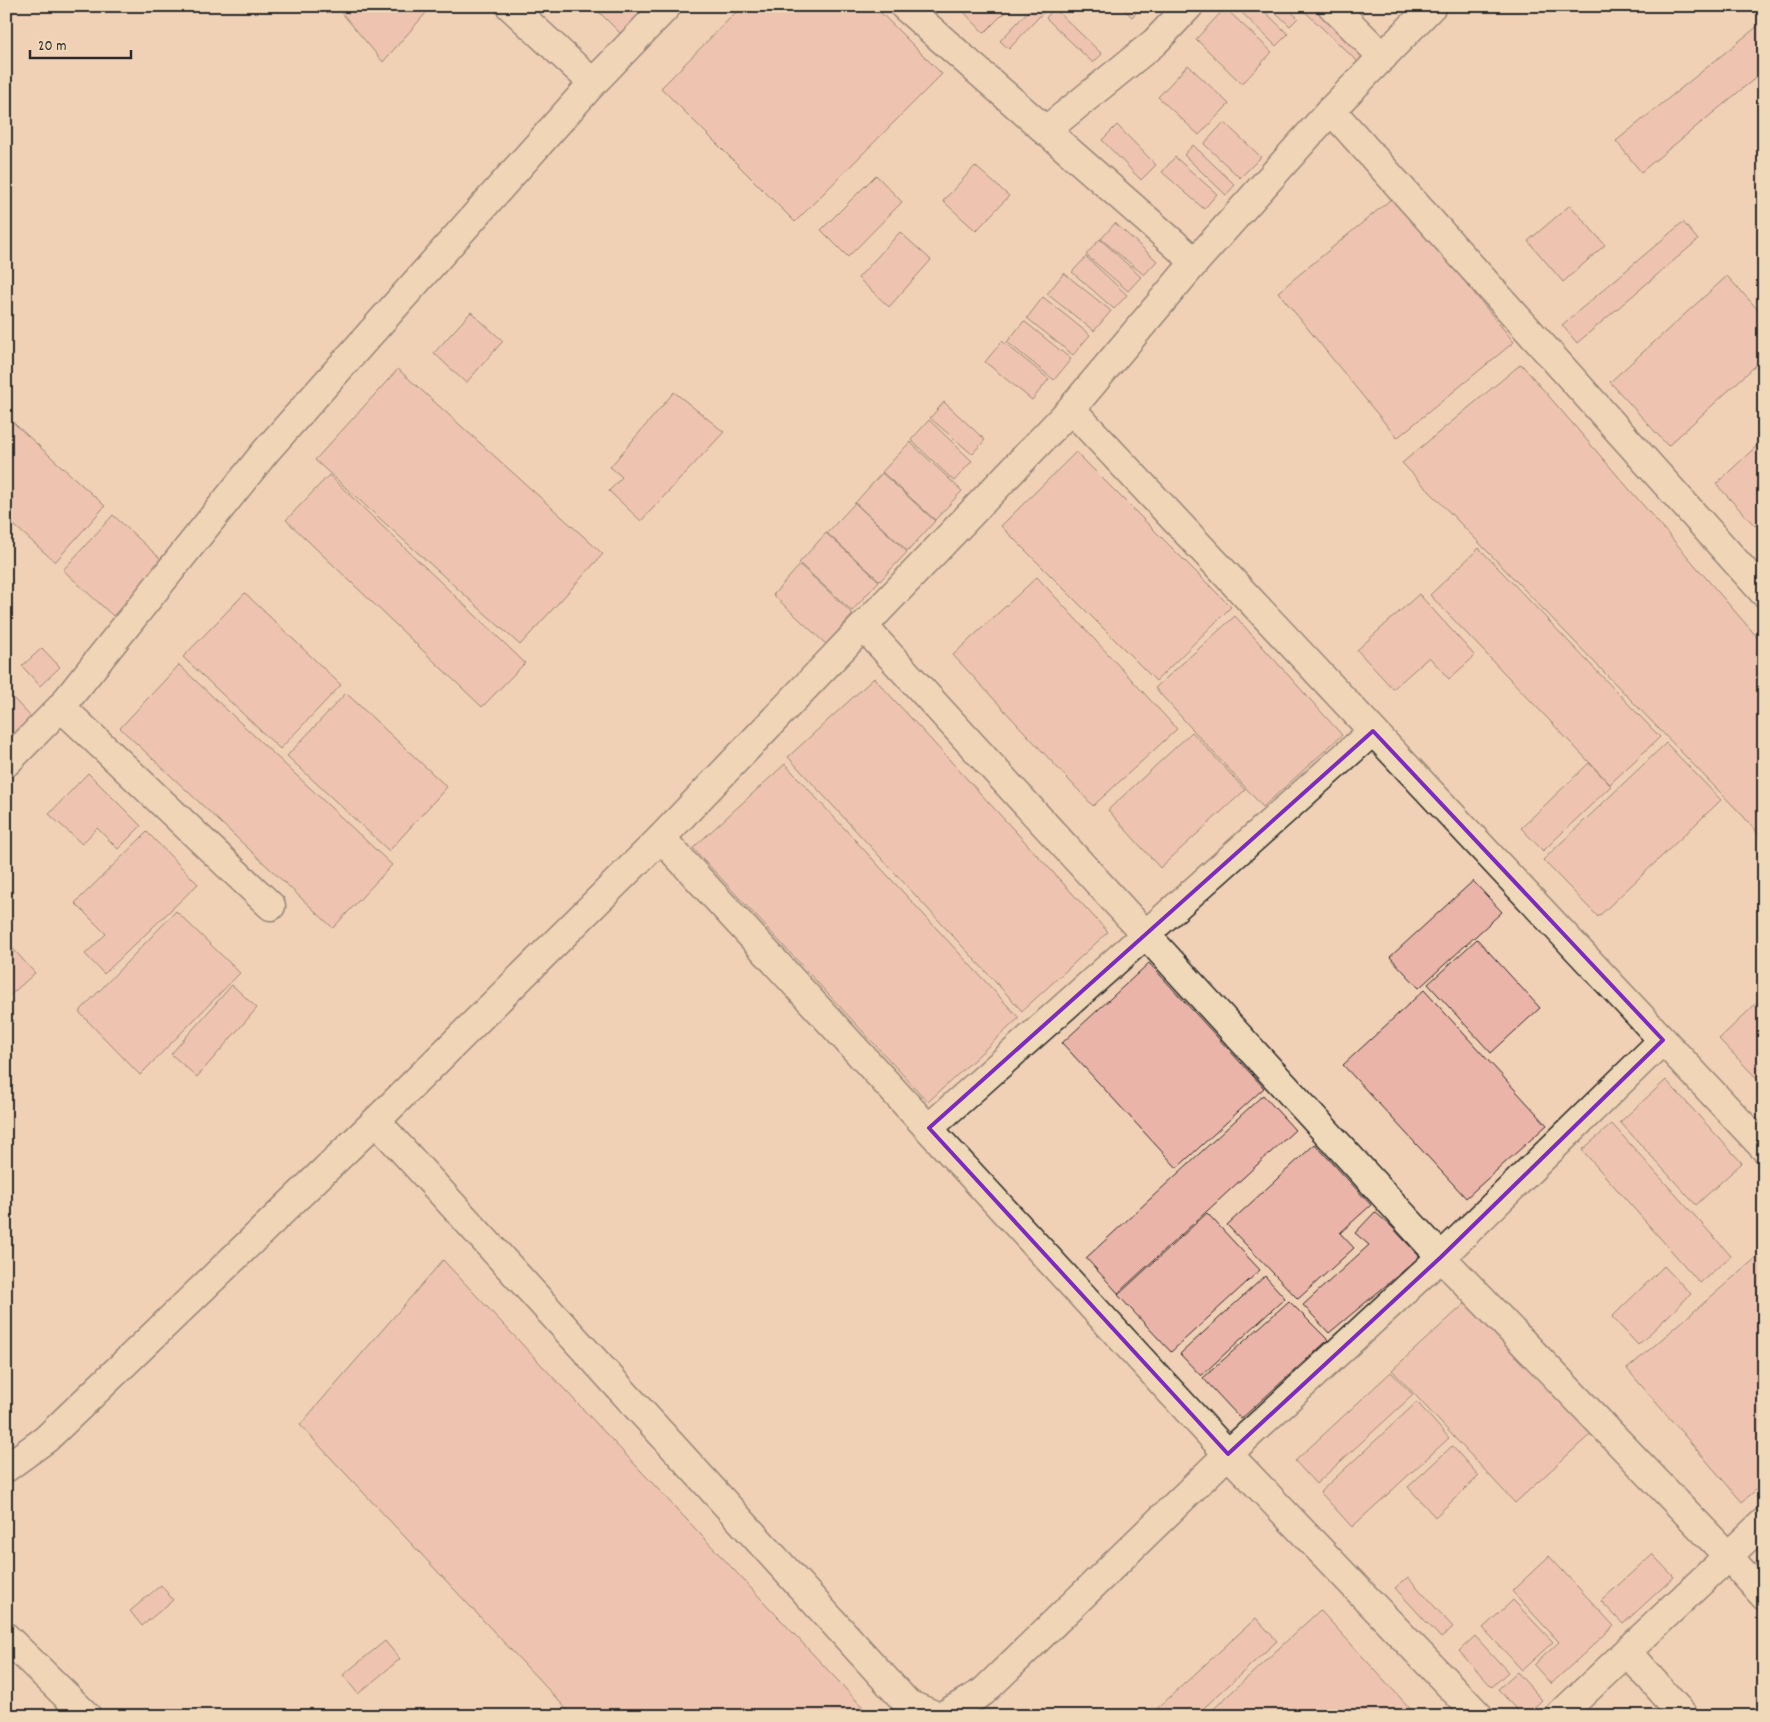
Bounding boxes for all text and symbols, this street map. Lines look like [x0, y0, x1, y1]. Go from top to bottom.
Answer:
scale bar [30, 28, 131, 60]
text: 20 m [38, 36, 66, 58]

